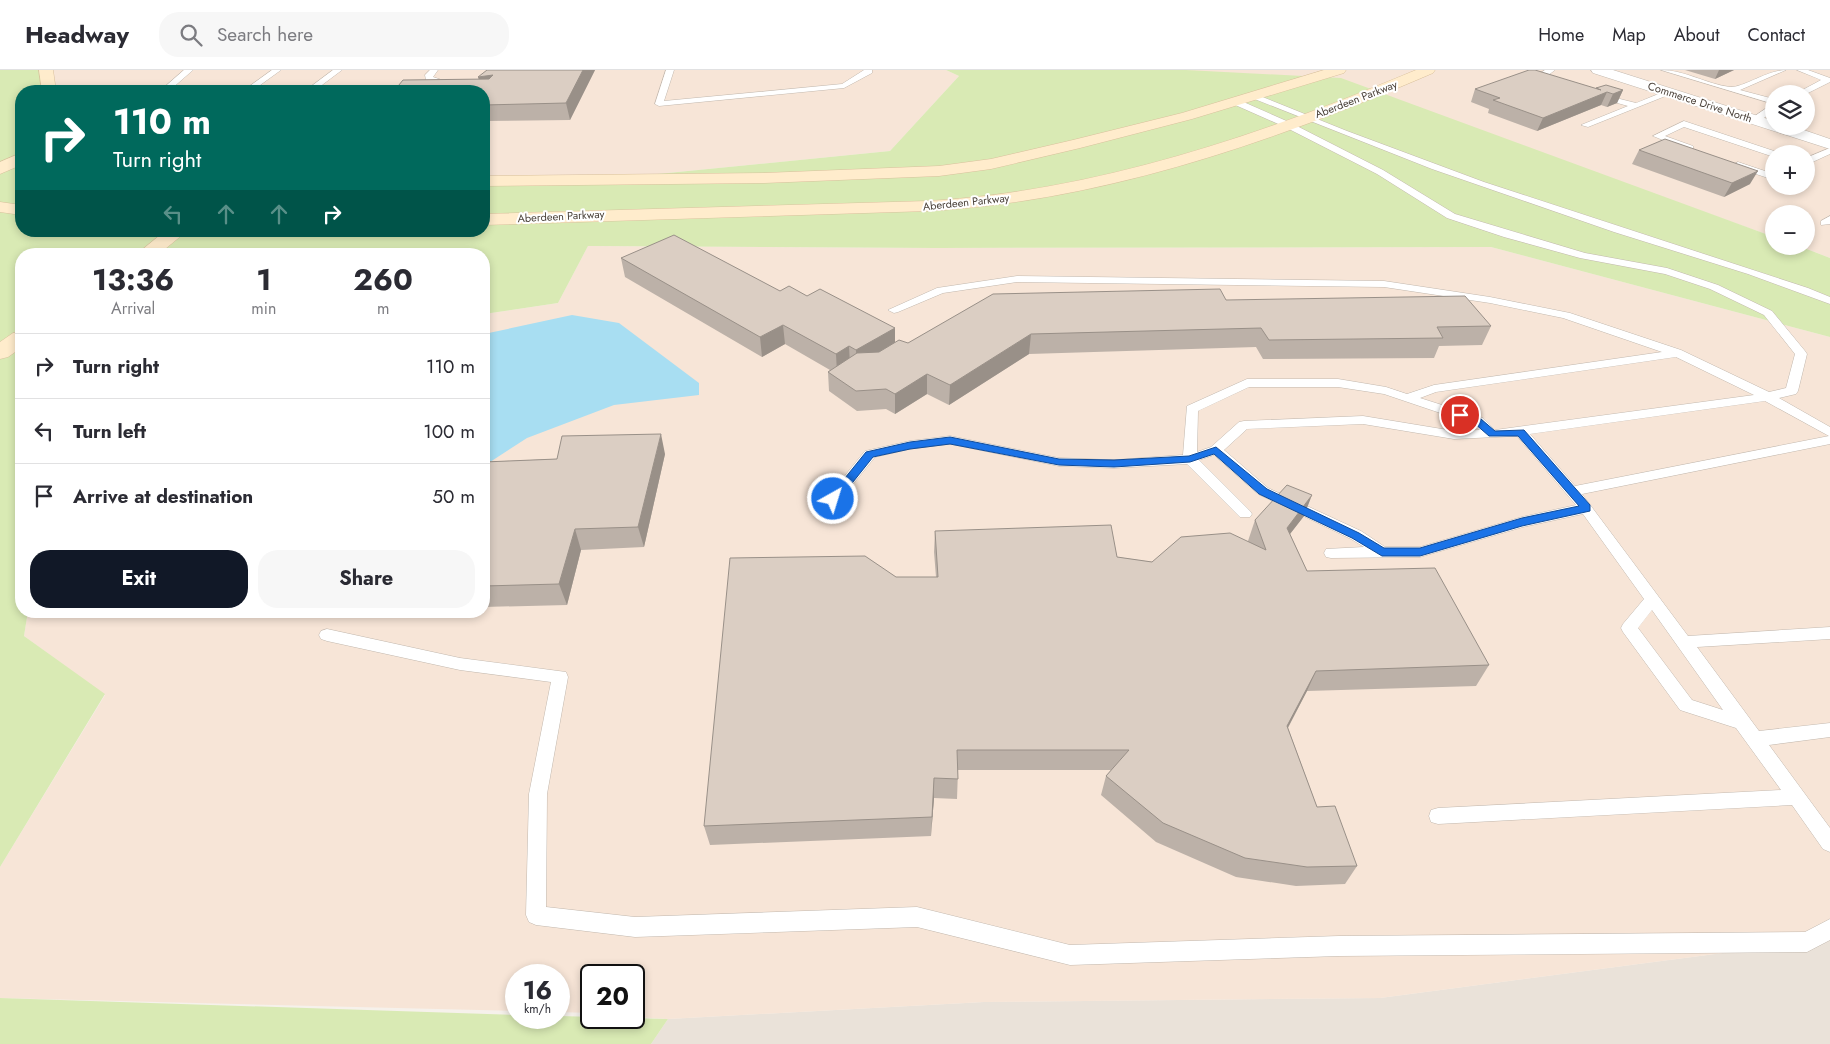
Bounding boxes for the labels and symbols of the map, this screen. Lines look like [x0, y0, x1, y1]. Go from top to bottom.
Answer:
street label: Aberdeen Parkway [1313, 76, 1400, 122]
street label: Commerce Drive North [1646, 78, 1754, 126]
street label: Aberdeen Parkway [922, 189, 1010, 215]
street label: Aberdeen Parkway [517, 206, 605, 226]
pin [1439, 394, 1481, 436]
position arrow [806, 472, 858, 524]
speed limit sign: 20 [580, 964, 645, 1029]

